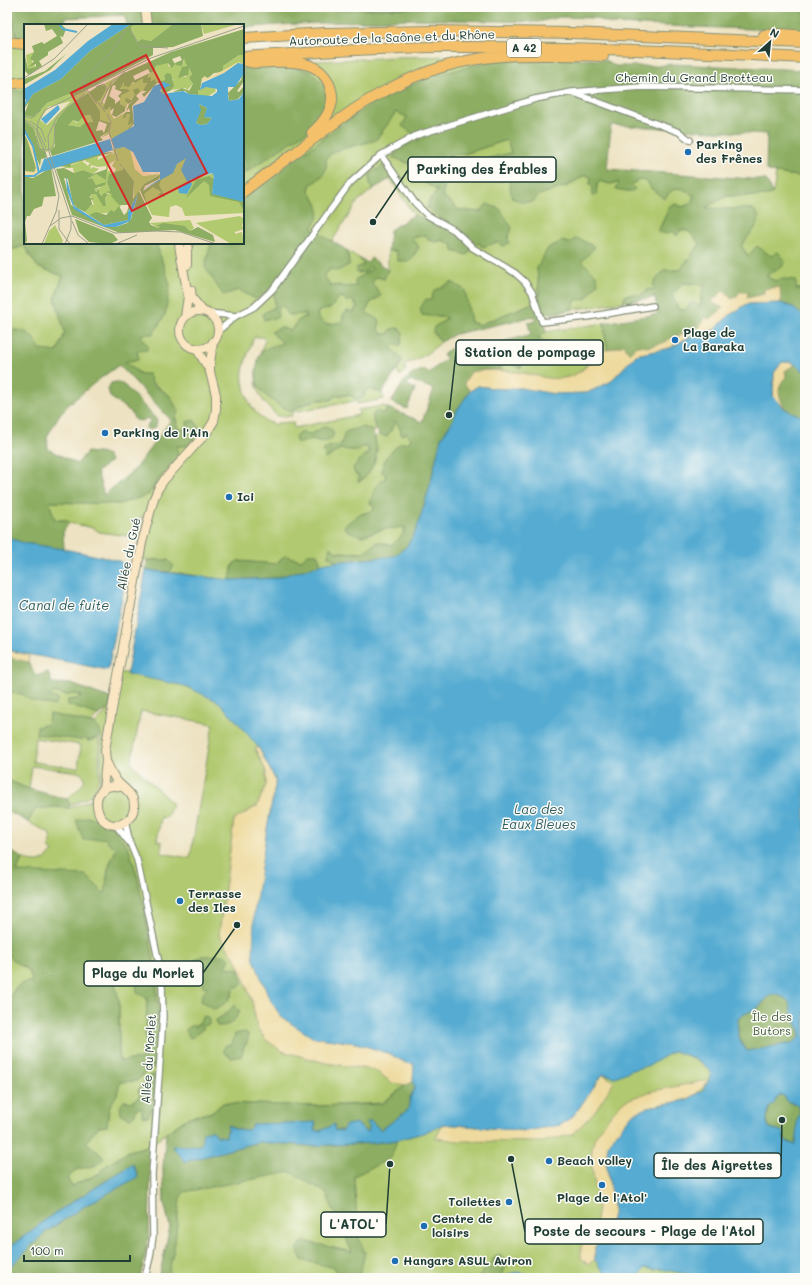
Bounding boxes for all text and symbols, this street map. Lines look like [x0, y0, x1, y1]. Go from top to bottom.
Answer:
north arrow [750, 22, 790, 62]
inset map [24, 24, 244, 244]
text: N [768, 24, 782, 41]
street label: Autoroute de la Saône et du Rhône [289, 25, 495, 49]
road number: A 42 [507, 39, 541, 57]
street label: Chemin du Grand Brotteau [615, 69, 773, 85]
place label: Parking des Frênes [696, 136, 762, 166]
marker: Parking des Frênes [683, 147, 693, 157]
callout: Parking des Érables [408, 157, 556, 182]
text: Parking des Érables [416, 160, 548, 177]
place label: Plage de La Baraka [683, 324, 745, 354]
marker: Plage de La Baraka [670, 335, 680, 345]
callout: Station de pompage [456, 340, 603, 365]
text: Station de pompage [465, 343, 596, 360]
place label: Parking de l'Ain [113, 424, 209, 440]
marker: Parking de l'Ain [100, 428, 110, 438]
place label: Ici [237, 488, 254, 504]
marker: Ici [224, 492, 234, 502]
street label: Allée du Gué [113, 516, 144, 592]
water label: Canal de fuite [19, 596, 109, 613]
water label: Lac des Eaux Bleues [502, 800, 576, 832]
place label: Terrasse des Iles [188, 885, 241, 915]
marker: Terrasse des Iles [175, 896, 185, 906]
callout: Plage du Morlet [84, 961, 203, 986]
text: Plage du Morlet [91, 964, 195, 981]
park label: Île des Butors [752, 1008, 792, 1038]
street label: Allée du Morlet [137, 1014, 159, 1104]
place label: Beach volley [557, 1152, 632, 1168]
callout: Île des Aigrettes [654, 1153, 781, 1178]
marker: Beach volley [544, 1156, 554, 1166]
text: Île des Aigrettes [661, 1156, 773, 1173]
marker: Plage de l'Atol' [597, 1180, 607, 1190]
place label: Plage de l'Atol' [557, 1189, 647, 1205]
place label: Toilettes [448, 1193, 501, 1209]
marker: Toilettes [504, 1197, 514, 1207]
place label: Centre de loisirs [432, 1210, 493, 1240]
callout: L'ATOL' [321, 1212, 386, 1237]
text: L'ATOL' [329, 1215, 379, 1232]
callout: Poste de secours - Plage de l'Atol [525, 1219, 763, 1244]
marker: Centre de loisirs [419, 1221, 429, 1231]
text: Poste de secours - Plage de l'Atol [533, 1222, 755, 1239]
scale bar [24, 1237, 130, 1263]
text: 100 m [30, 1242, 64, 1258]
place label: Hangars ASUL Aviron [403, 1252, 532, 1268]
marker: Hangars ASUL Aviron [390, 1256, 400, 1266]

